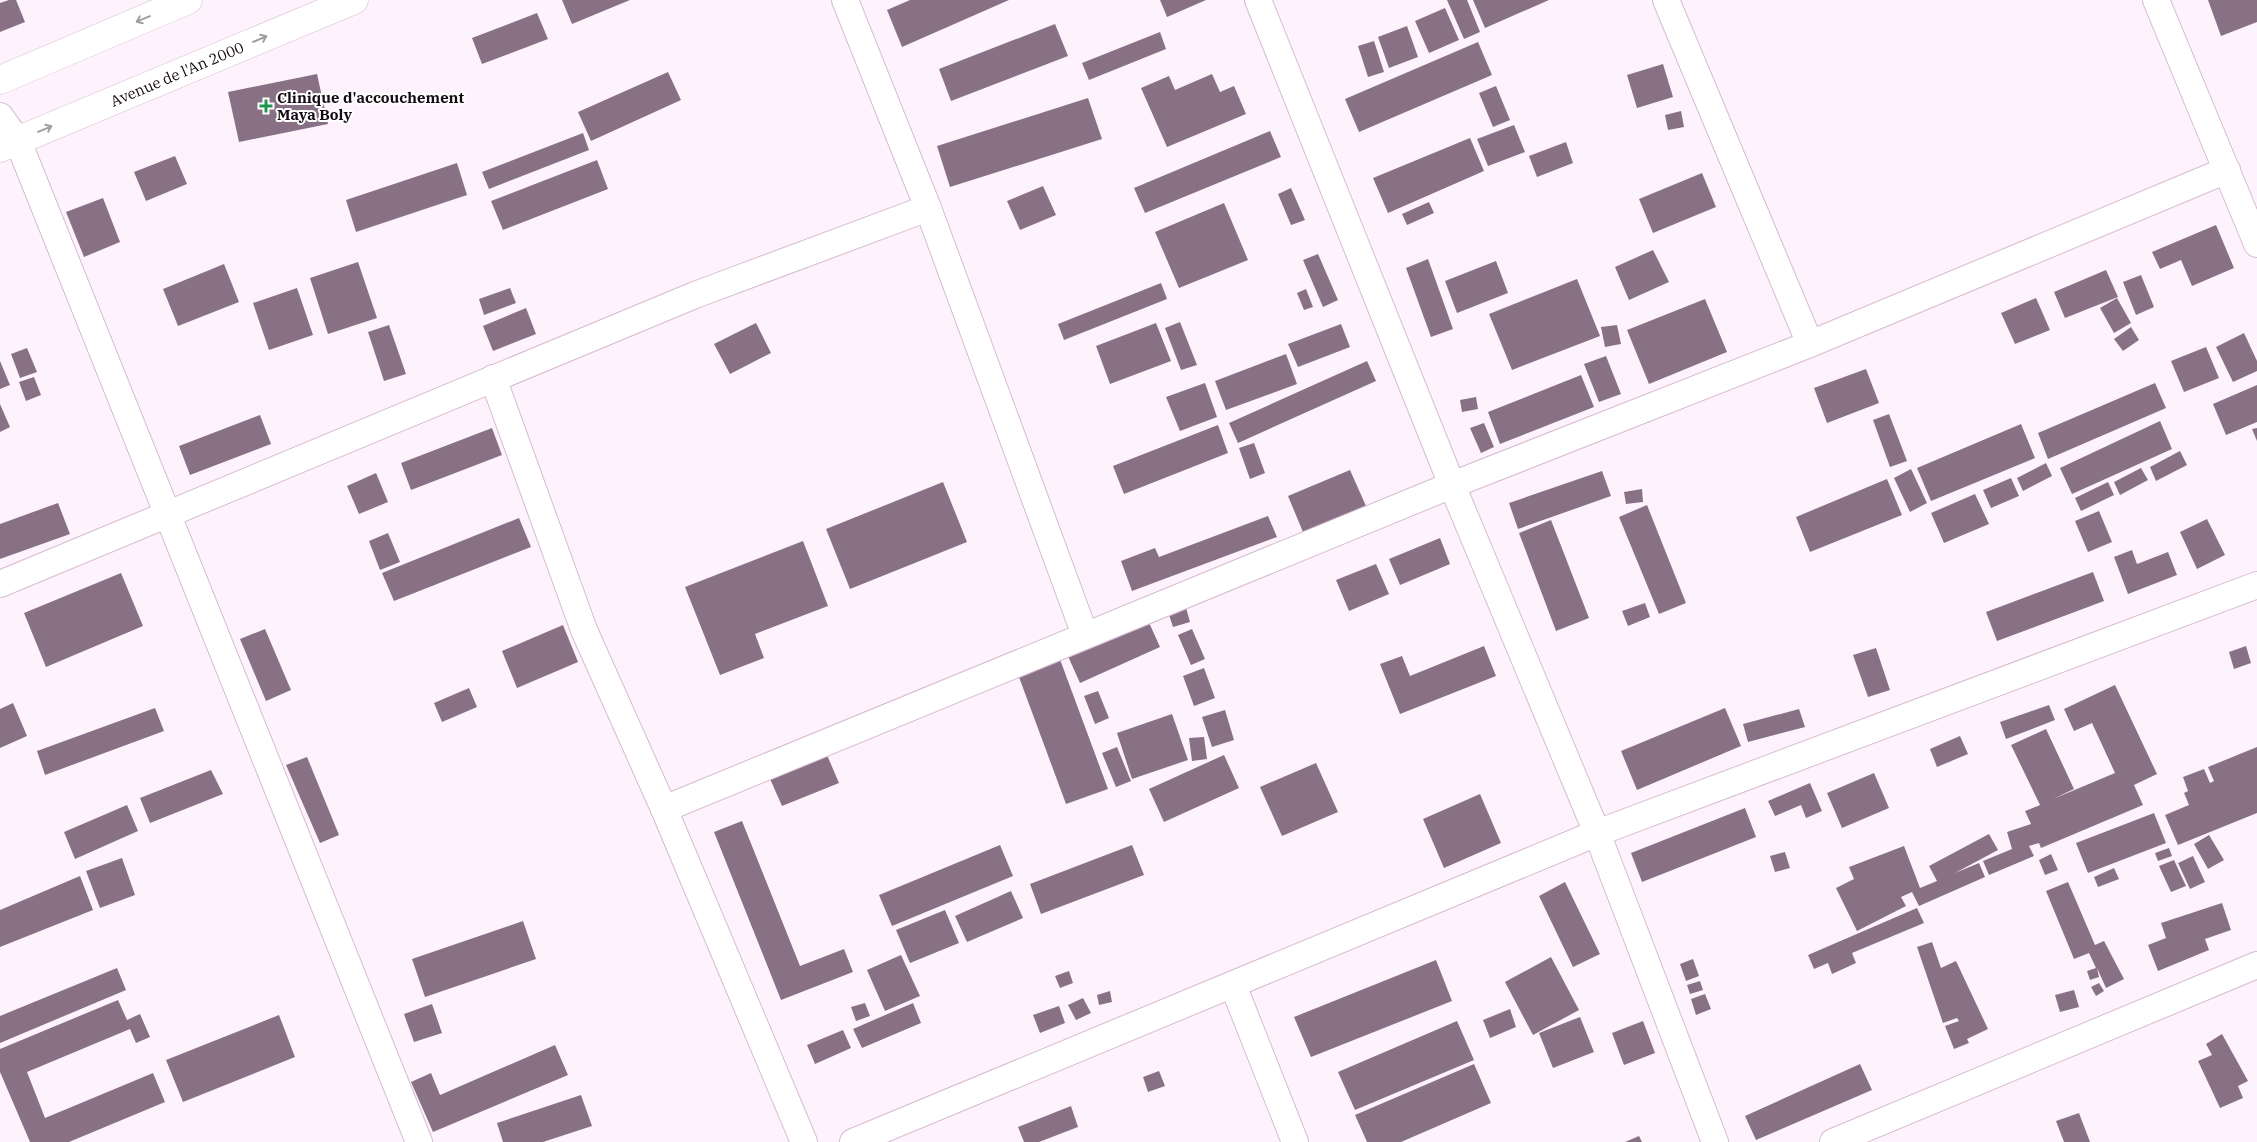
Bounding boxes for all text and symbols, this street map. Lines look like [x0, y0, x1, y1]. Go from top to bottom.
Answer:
one-way arrow [136, 15, 151, 24]
one-way arrow [252, 34, 267, 44]
street label: Avenue de l'An 2000 [107, 37, 247, 111]
place label: Clinique d'accouchement Maya Boly [277, 88, 465, 124]
marker: Clinique d'accouchement Maya Boly [259, 99, 273, 113]
one-way arrow [37, 124, 52, 134]

